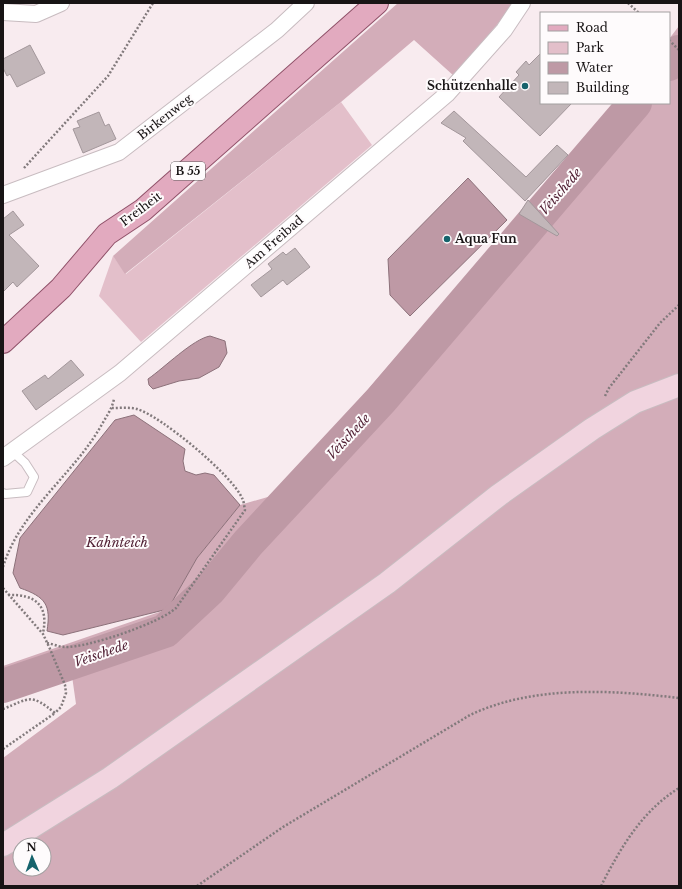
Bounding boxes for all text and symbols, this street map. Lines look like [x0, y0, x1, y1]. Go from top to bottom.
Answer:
legend [540, 12, 670, 104]
text: Road [576, 20, 608, 35]
text: Park [576, 40, 604, 55]
text: Water [575, 60, 613, 75]
place label: Schützenhalle [427, 78, 517, 93]
text: Building [576, 80, 630, 95]
marker: Schützenhalle [520, 81, 530, 91]
street label: Birkenweg [134, 90, 196, 143]
road number: B 55 [171, 162, 205, 180]
water label: Veischede [536, 165, 585, 218]
street label: Freiheit [117, 188, 165, 229]
street label: Am Freibad [241, 212, 306, 272]
place label: Aqua Fun [454, 231, 517, 246]
marker: Aqua Fun [442, 234, 452, 244]
water label: Veischede [323, 410, 374, 463]
water label: Kahnteich [85, 534, 148, 551]
water label: Veischede [72, 636, 131, 671]
north arrow [12, 837, 52, 877]
text: N [26, 840, 38, 854]

